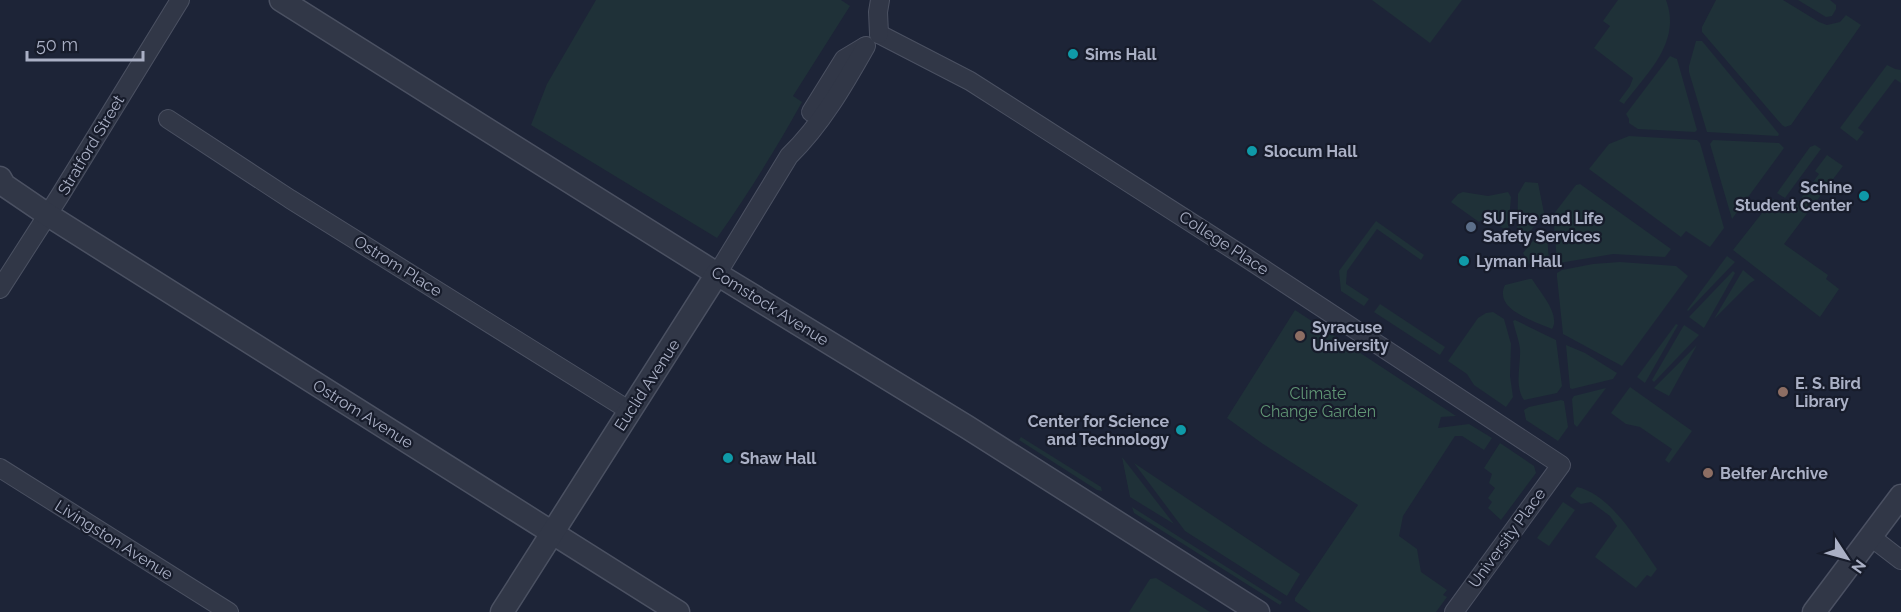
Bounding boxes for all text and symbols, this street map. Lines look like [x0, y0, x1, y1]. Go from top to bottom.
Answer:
scale bar [27, 24, 142, 62]
text: 50 m [36, 34, 78, 55]
place label: Sims Hall [1085, 45, 1158, 64]
marker: Sims Hall [1066, 47, 1080, 61]
street label: Stratford Street [54, 91, 129, 198]
place label: Slocum Hall [1264, 142, 1358, 161]
marker: Slocum Hall [1245, 144, 1259, 158]
place label: Schine Student Center [1735, 178, 1852, 215]
marker: Schine Student Center [1857, 189, 1871, 203]
street label: College Place [1176, 207, 1272, 279]
place label: SU Fire and Life Safety Services [1483, 209, 1604, 246]
marker: SU Fire and Life Safety Services [1464, 220, 1478, 234]
street label: Ostrom Place [351, 231, 445, 301]
place label: Lyman Hall [1476, 252, 1563, 271]
marker: Lyman Hall [1457, 254, 1471, 268]
street label: Comstock Avenue [708, 262, 832, 350]
place label: Syracuse University [1312, 318, 1389, 355]
marker: Syracuse University [1293, 329, 1307, 343]
street label: Euclid Avenue [610, 336, 684, 434]
place label: E. S. Bird Library [1795, 374, 1861, 411]
street label: Ostrom Avenue [309, 376, 417, 452]
park label: Climate Change Garden [1260, 384, 1376, 421]
marker: E. S. Bird Library [1776, 385, 1790, 399]
place label: Center for Science and Technology [1028, 412, 1169, 449]
marker: Center for Science and Technology [1174, 423, 1188, 437]
place label: Shaw Hall [740, 449, 817, 468]
marker: Shaw Hall [721, 451, 735, 465]
place label: Belfer Archive [1720, 464, 1828, 483]
marker: Belfer Archive [1701, 466, 1715, 480]
street label: University Place [1465, 485, 1549, 591]
street label: Livingston Avenue [51, 496, 177, 584]
north arrow [1817, 528, 1877, 588]
text: N [1847, 556, 1870, 577]

